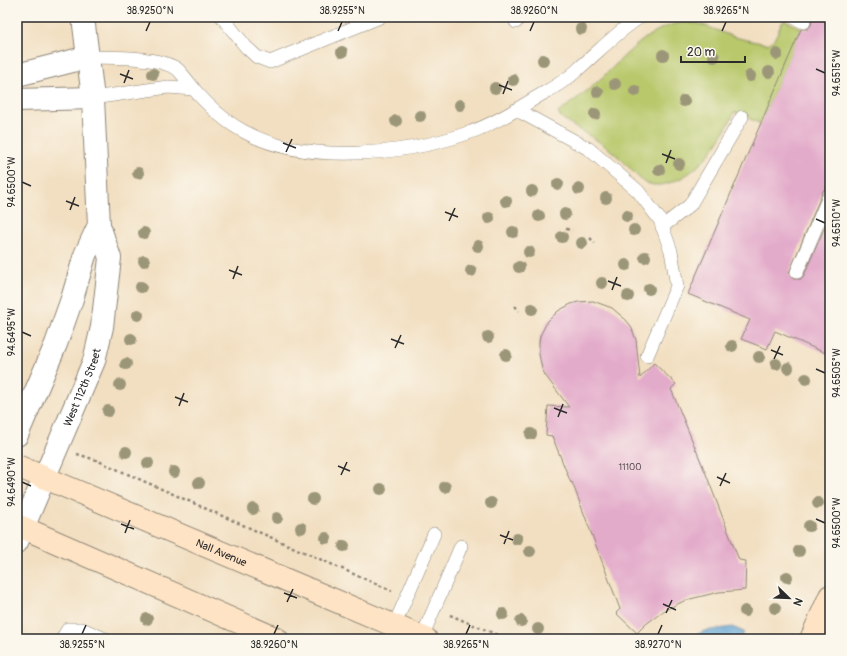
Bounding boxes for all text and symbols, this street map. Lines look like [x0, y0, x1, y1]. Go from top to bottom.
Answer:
text: 38.9250°N [127, 5, 174, 17]
text: 38.9255°N [319, 5, 365, 17]
text: 38.9260°N [510, 5, 558, 17]
text: 38.9265°N [703, 5, 749, 17]
scale bar [681, 38, 745, 64]
text: 20 m [687, 45, 716, 60]
text: 94.6515°W [831, 49, 843, 96]
text: 94.6500°W [6, 156, 18, 207]
text: 94.6510°W [831, 199, 843, 247]
text: 94.6495°W [6, 307, 18, 356]
street label: West 112th Street [61, 346, 104, 428]
text: 94.6505°W [831, 348, 843, 398]
text: 94.6490°W [6, 457, 18, 507]
house number: 11100 [619, 462, 641, 473]
text: 94.6500°W [831, 497, 843, 548]
street label: Nall Avenue [194, 536, 249, 570]
north arrow [769, 578, 809, 618]
text: N [790, 596, 805, 608]
text: 38.9255°N [59, 639, 105, 651]
text: 38.9260°N [250, 639, 298, 651]
text: 38.9265°N [443, 639, 489, 651]
text: 38.9270°N [635, 639, 682, 651]

